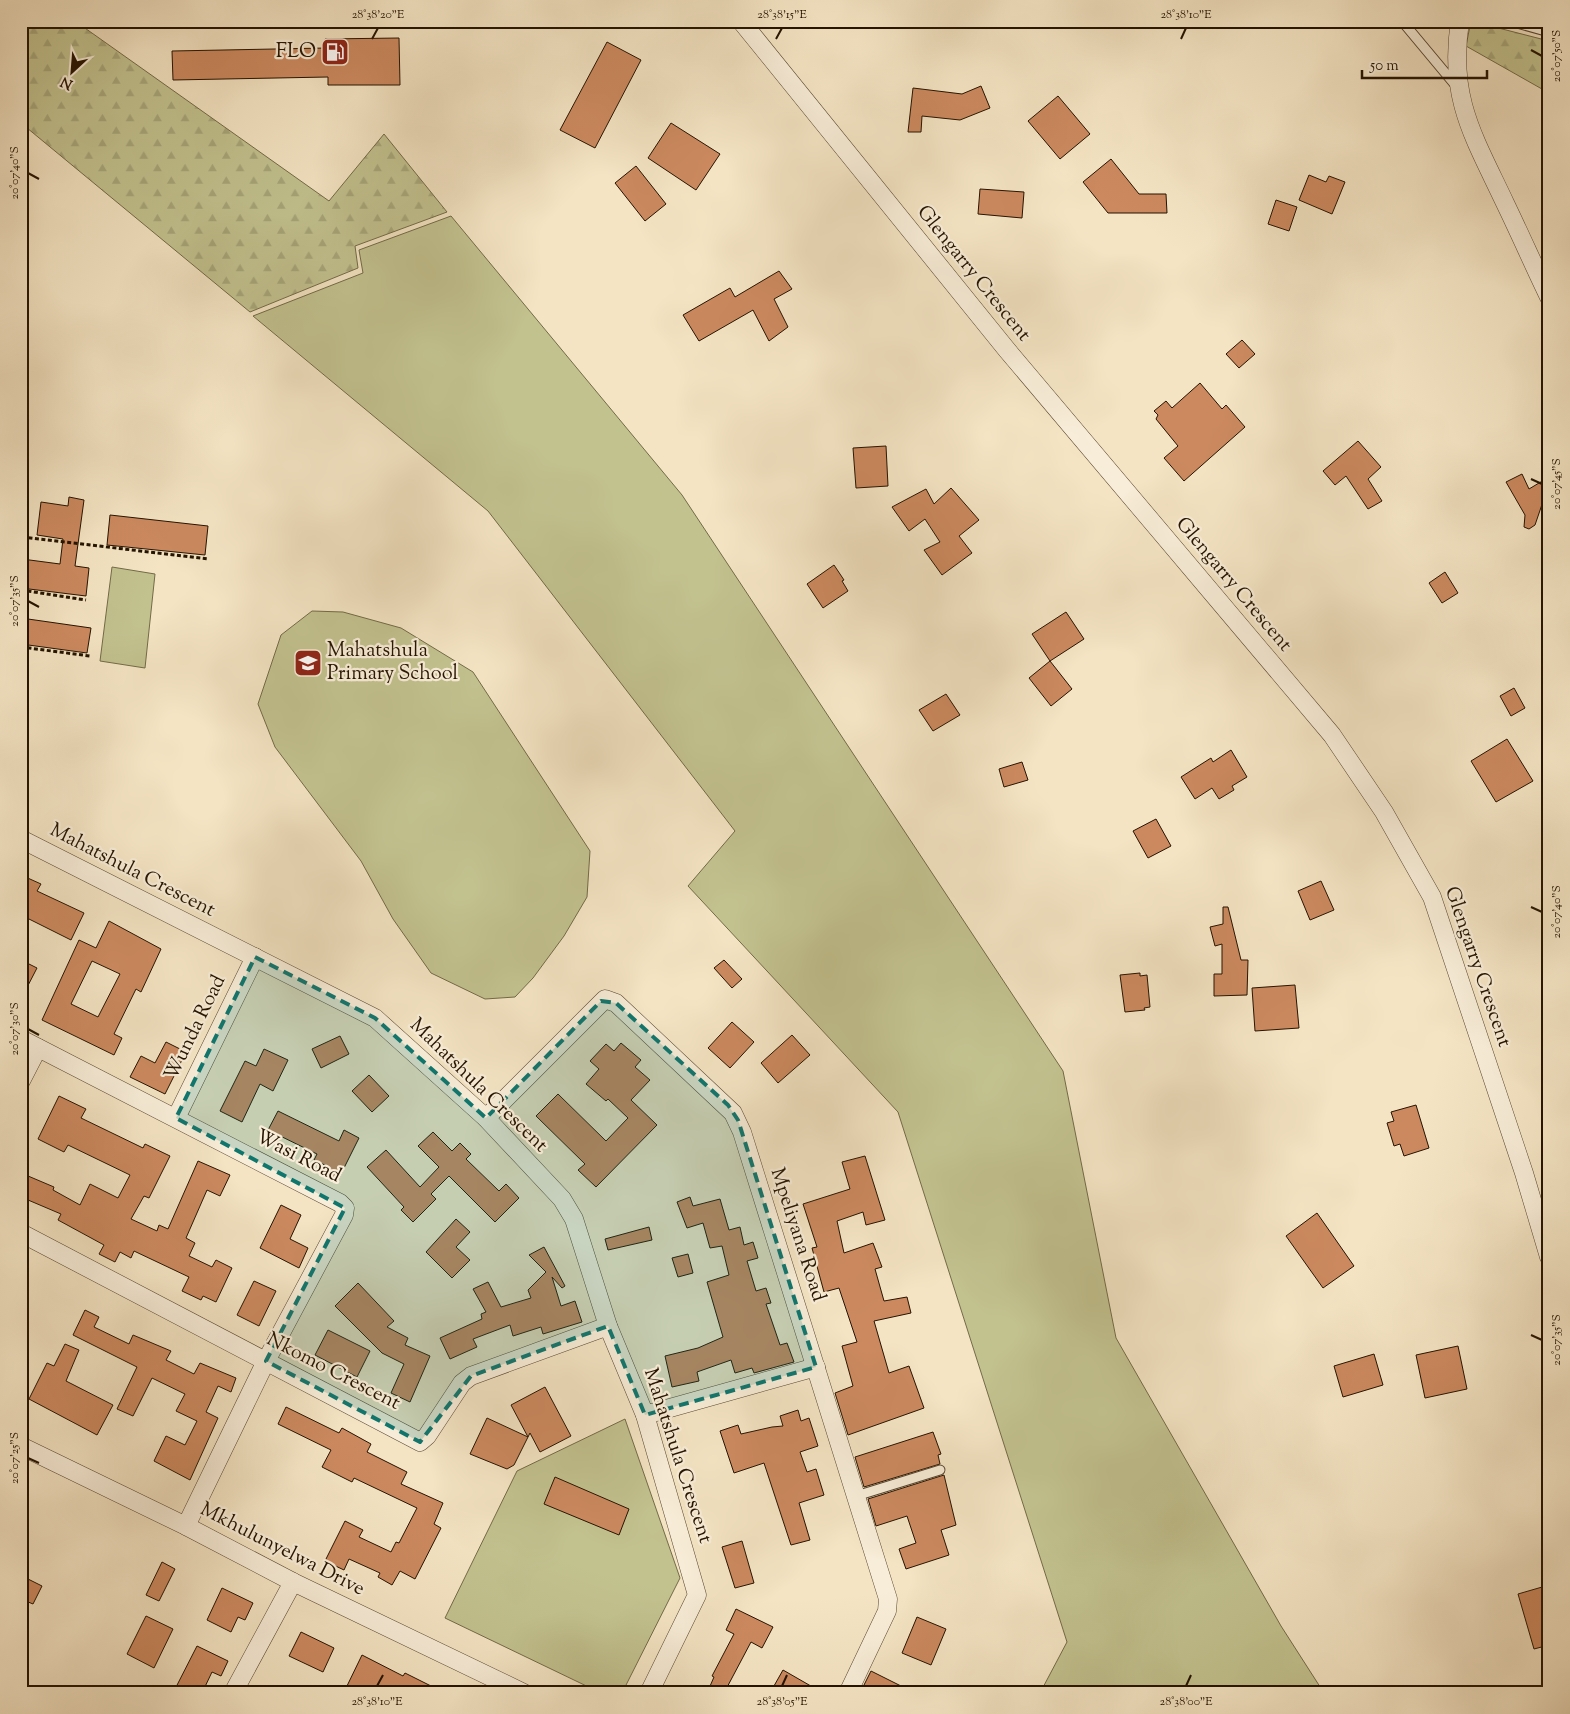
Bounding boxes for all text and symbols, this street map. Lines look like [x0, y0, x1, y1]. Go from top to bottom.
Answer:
text: 28°38'20"E [352, 6, 405, 24]
text: 28°38'15"E [757, 6, 807, 24]
text: 28°38'10"E [1160, 6, 1212, 24]
text: 20°07'50"S [1548, 30, 1566, 82]
fuel station icon: FLO [320, 37, 350, 67]
place label: FLO [276, 38, 316, 67]
north arrow [48, 48, 98, 98]
scale bar [1362, 48, 1488, 80]
text: 50 m [1369, 56, 1399, 77]
text: N [58, 70, 77, 93]
text: 20°07'40"S [6, 146, 24, 200]
street label: Glengarry Crescent [909, 200, 1037, 349]
text: 20°07'45"S [1548, 458, 1566, 510]
street label: Glengarry Crescent [1168, 511, 1298, 659]
text: 20°07'35"S [6, 575, 24, 627]
place label: Mahatshula Primary School [327, 637, 459, 689]
school or university icon: Mahatshula Primary School [293, 648, 323, 678]
street label: Mahatshula Crescent [44, 817, 220, 925]
street label: Glengarry Crescent [1436, 883, 1518, 1051]
text: 20°07'40"S [1548, 885, 1566, 939]
street label: Wunda Road [158, 970, 234, 1086]
text: 20°07'30"S [6, 1002, 24, 1056]
street label: Mahatshula Crescent [402, 1012, 554, 1160]
street label: Wasi Road [250, 1123, 346, 1191]
street label: Mpeliyana Road [762, 1164, 832, 1306]
text: 20°07'35"S [1548, 1314, 1566, 1366]
street label: Nkomo Crescent [261, 1326, 405, 1418]
street label: Mahatshula Crescent [635, 1365, 719, 1547]
text: 20°07'25"S [6, 1432, 24, 1484]
street label: Mkhulunyelwa Drive [195, 1496, 369, 1604]
text: 28°38'10"E [351, 1693, 403, 1711]
text: 28°38'05"E [757, 1693, 808, 1711]
text: 28°38'00"E [1160, 1693, 1213, 1711]

